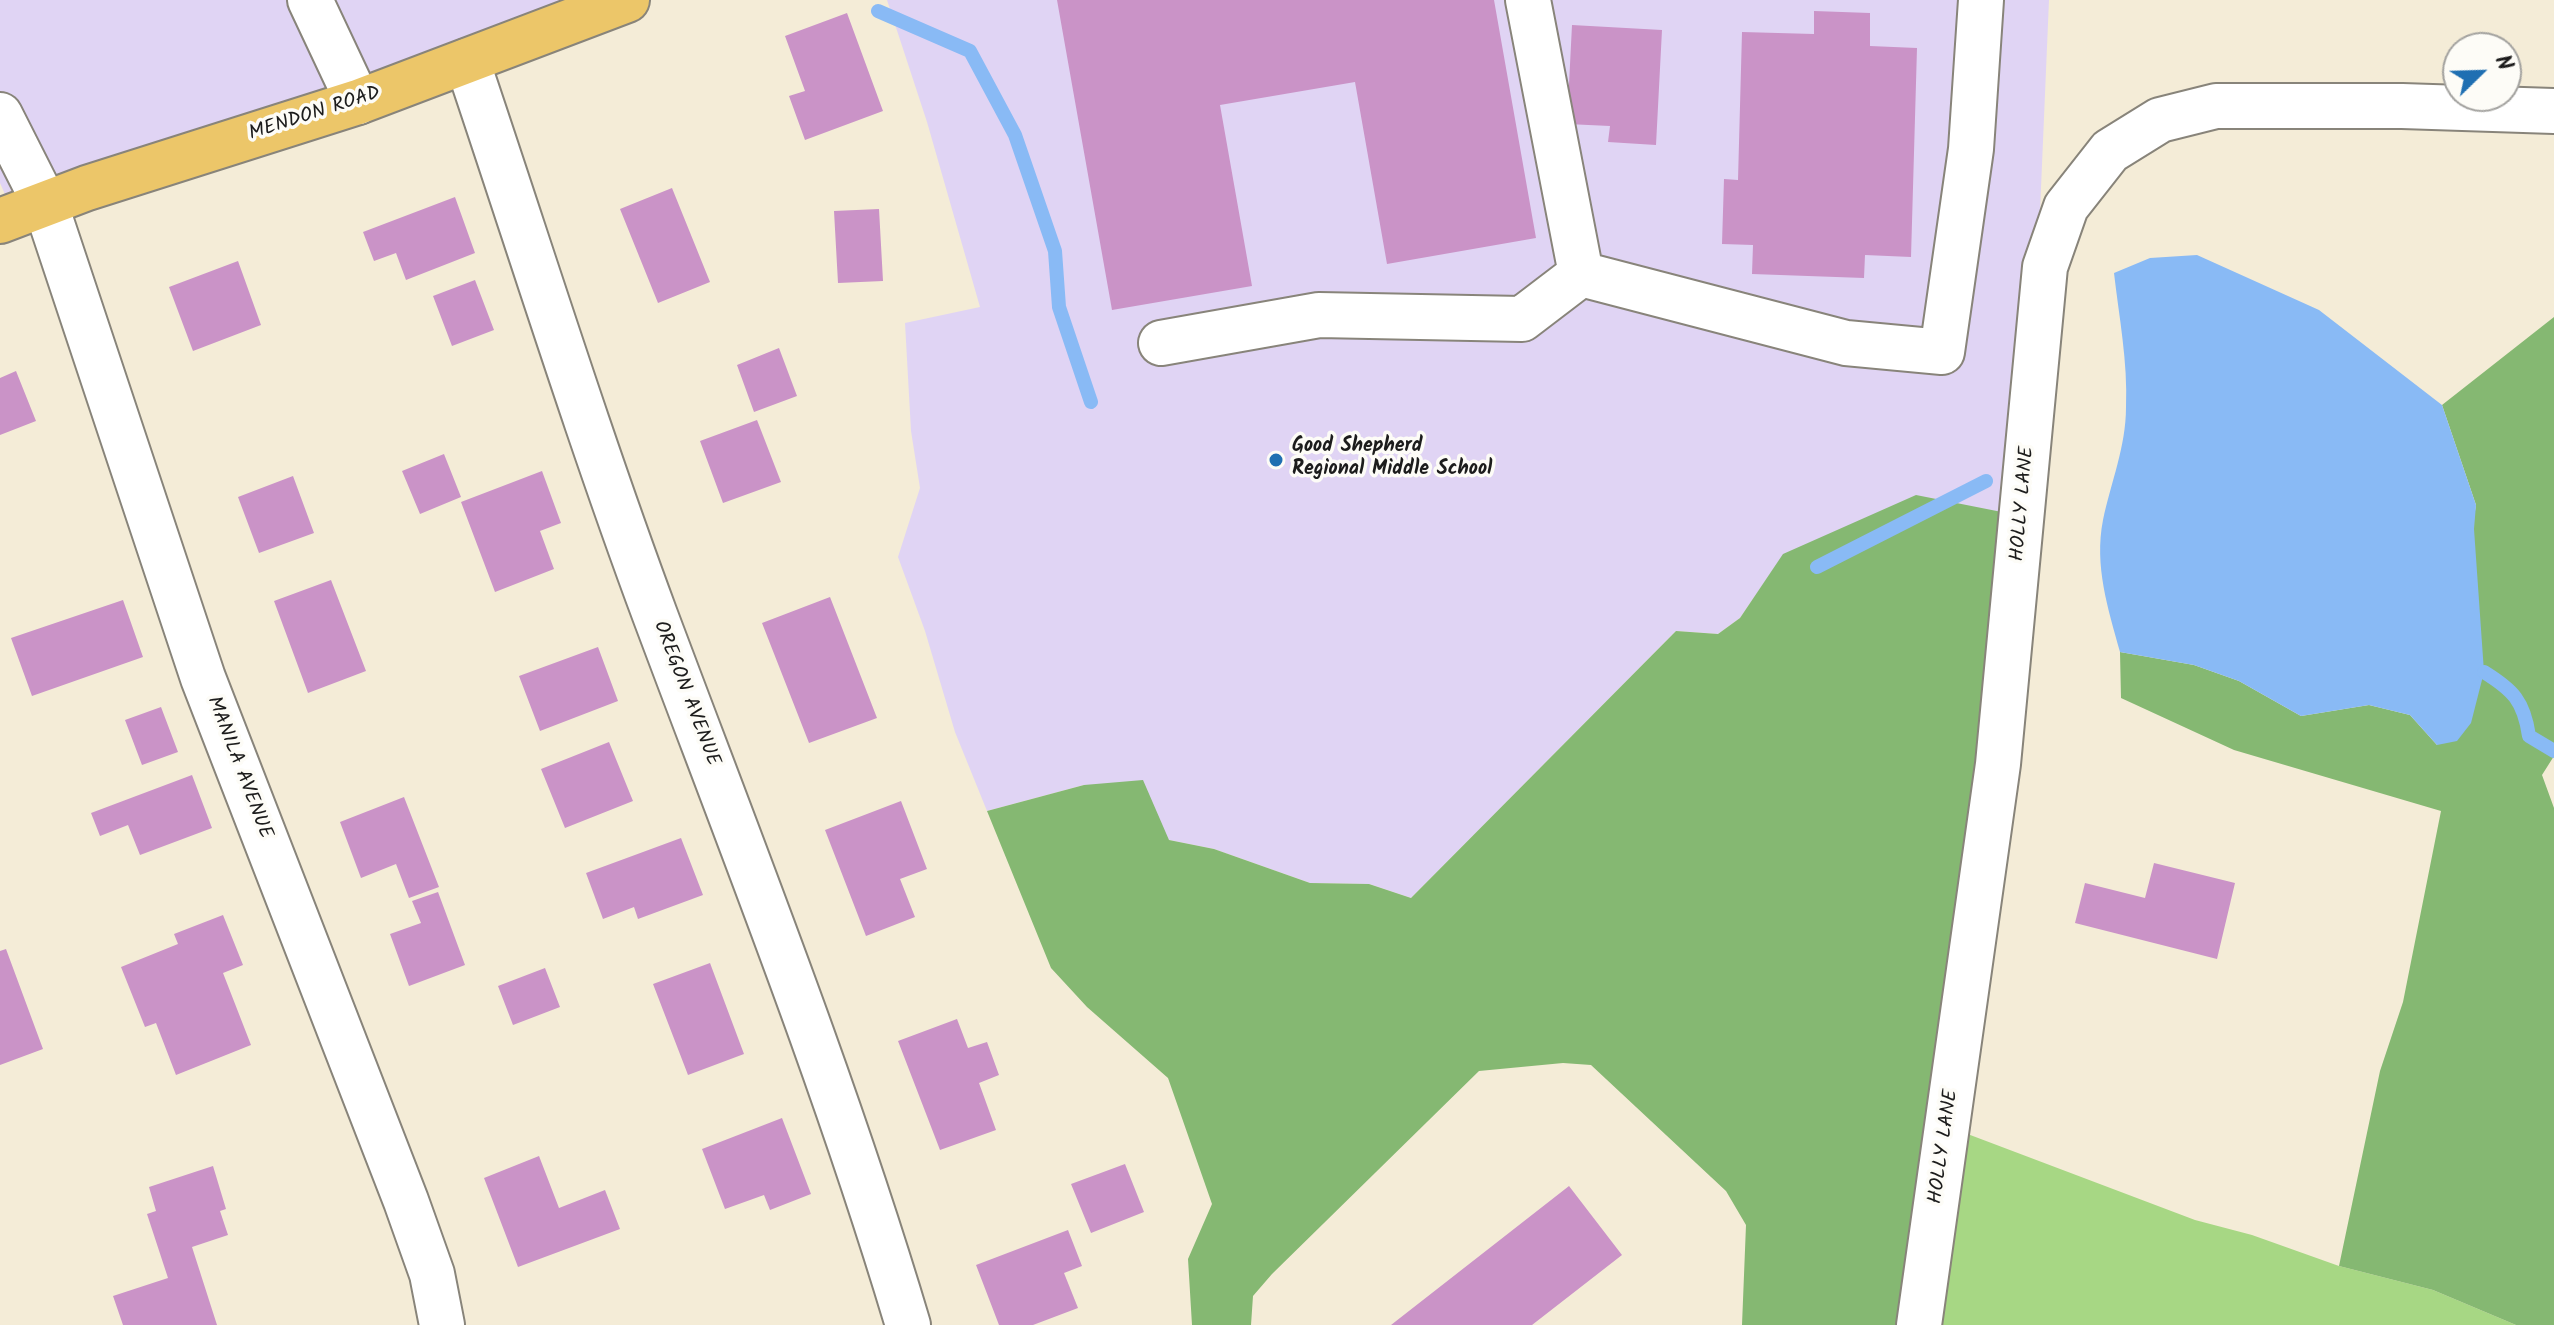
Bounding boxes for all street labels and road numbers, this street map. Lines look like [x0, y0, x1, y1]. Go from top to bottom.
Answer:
street label: MENDON ROAD [246, 82, 384, 148]
street label: HOLLY LANE [2007, 446, 2041, 562]
street label: OREGON AVENUE [646, 618, 724, 770]
street label: MANILA AVENUE [200, 693, 276, 843]
street label: HOLLY LANE [1925, 1088, 1965, 1206]

